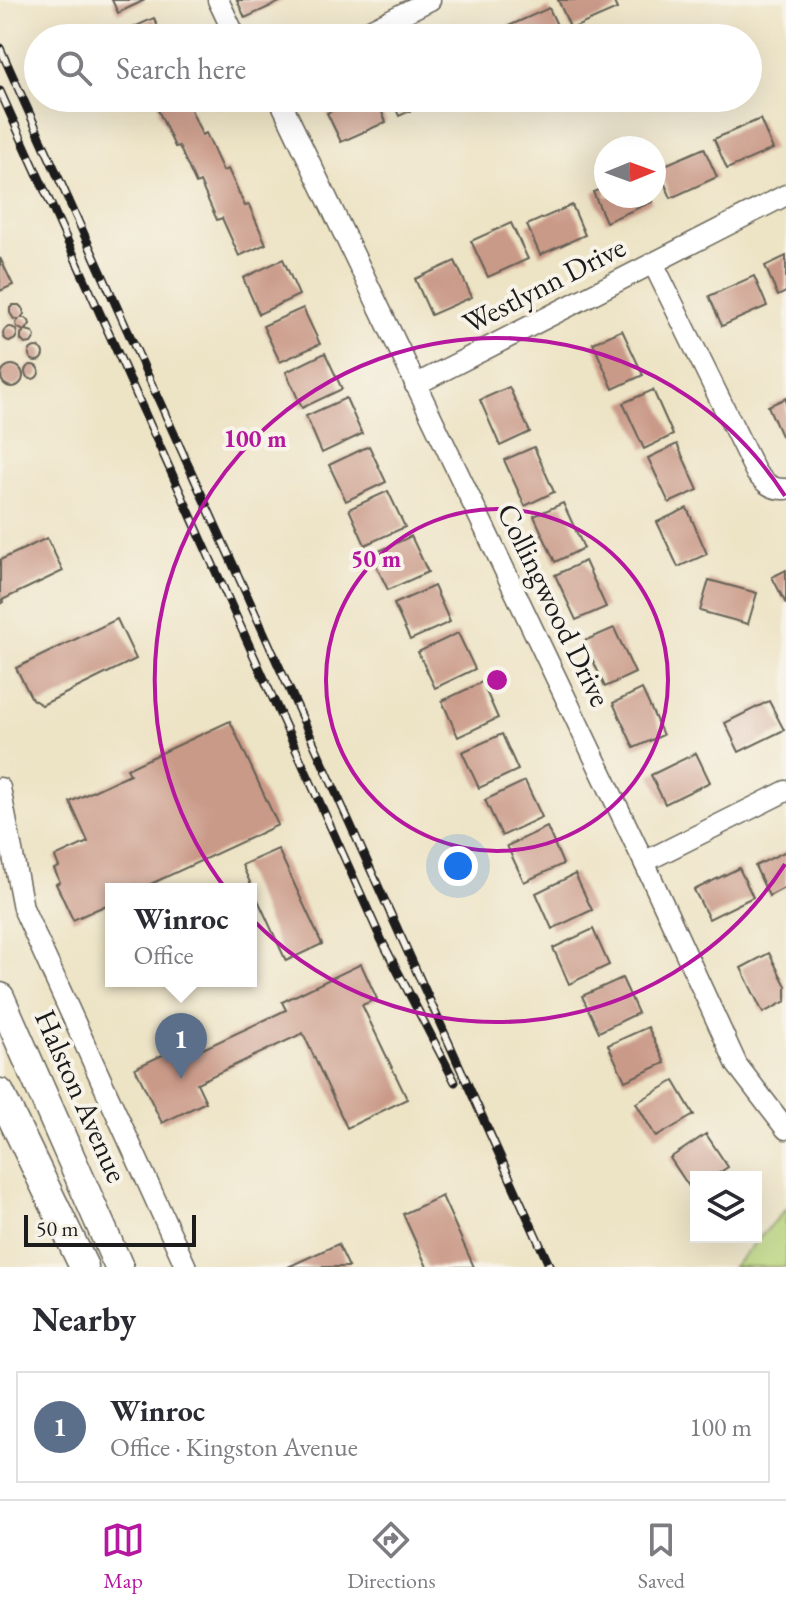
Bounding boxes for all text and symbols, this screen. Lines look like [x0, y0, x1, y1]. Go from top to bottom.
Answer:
search box [24, 24, 762, 112]
icon: search [52, 46, 96, 90]
text: Search here [116, 49, 246, 88]
north arrow [594, 136, 666, 208]
street label: Westlynn Drive [456, 227, 632, 342]
text: 100 m [223, 423, 287, 454]
street label: Collingwood Drive [488, 497, 620, 713]
text: 50 m [351, 543, 401, 574]
centre of rings [483, 666, 511, 694]
your location [438, 846, 478, 886]
popup [105, 883, 257, 987]
text: Winroc [133, 899, 229, 938]
text: Office [133, 938, 194, 972]
street label: Halston Avenue [26, 1003, 137, 1188]
pin: 1 [155, 1013, 207, 1079]
map controls [690, 1171, 762, 1243]
button: layers [690, 1171, 762, 1243]
scale bar [24, 1211, 196, 1247]
text: 50 m [36, 1214, 79, 1243]
text: Nearby [32, 1297, 136, 1341]
text: Winroc [110, 1391, 205, 1430]
text: 1 [53, 1410, 67, 1444]
text: 100 m [689, 1410, 752, 1444]
text: Office · Kingston Avenue [110, 1430, 358, 1464]
tab: Map [101, 1518, 145, 1595]
tab: Directions [347, 1518, 436, 1595]
tab: Saved [638, 1518, 685, 1595]

